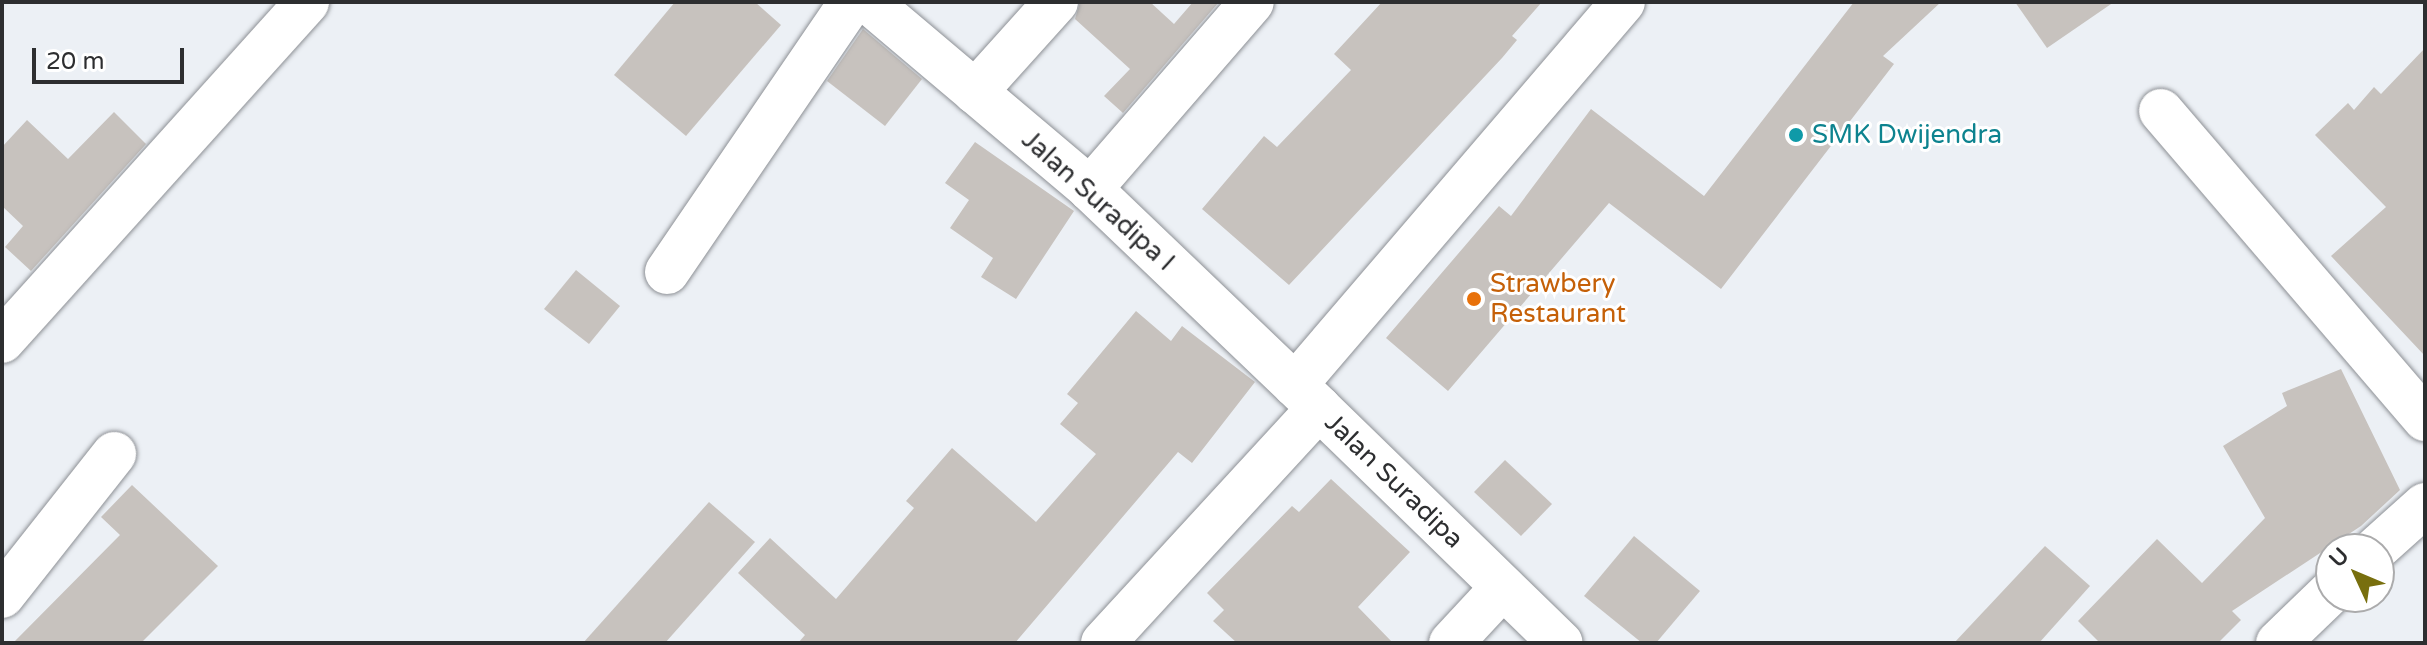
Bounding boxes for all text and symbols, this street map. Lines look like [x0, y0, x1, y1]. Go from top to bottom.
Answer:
scale bar [36, 32, 188, 82]
text: 20 m [46, 47, 104, 76]
place label: SMK Dwijendra [1812, 119, 2002, 151]
street label: Jalan Suradipa I [1015, 124, 1181, 278]
marker: SMK Dwijendra [1787, 126, 1805, 144]
place label: Strawbery Restaurant [1490, 268, 1626, 330]
marker: Strawbery Restaurant [1465, 290, 1483, 308]
street label: Jalan Suradipa [1318, 407, 1470, 555]
north arrow [2315, 533, 2395, 613]
text: U [2324, 543, 2354, 573]

